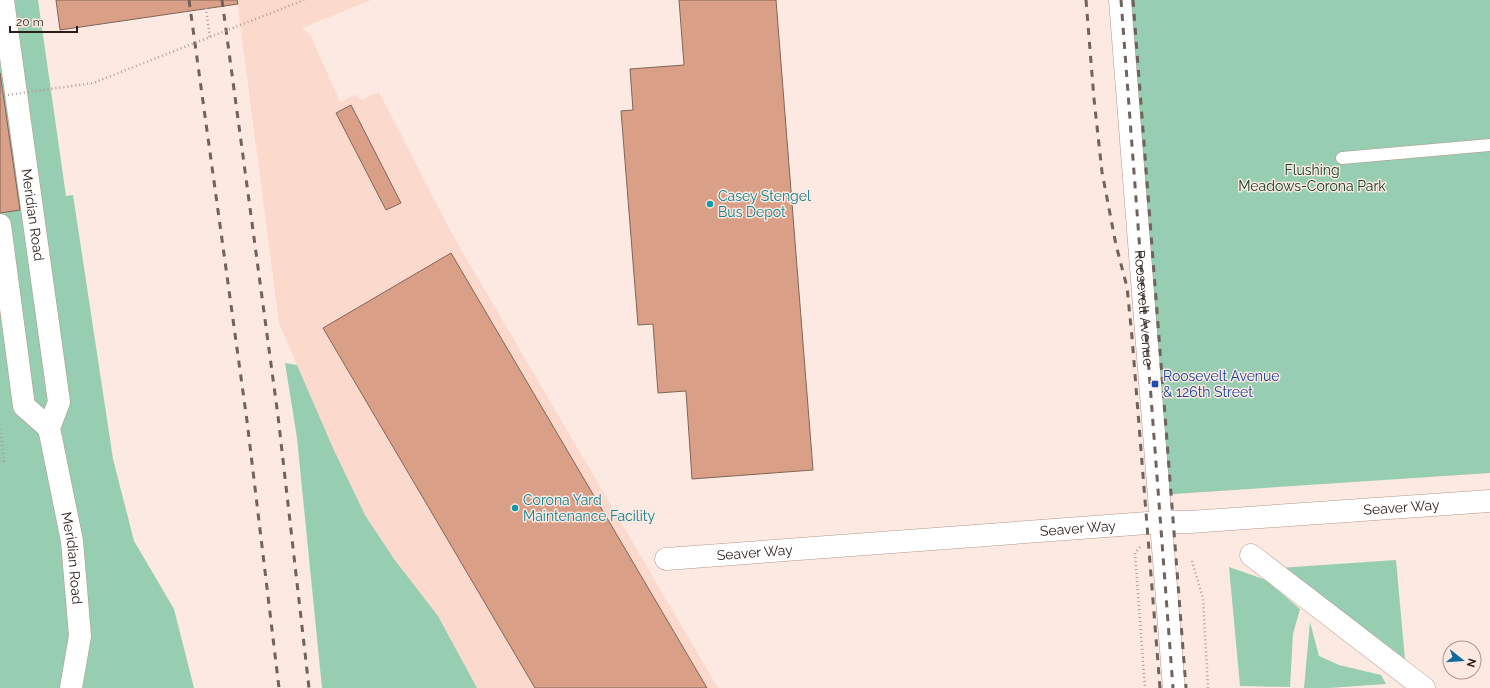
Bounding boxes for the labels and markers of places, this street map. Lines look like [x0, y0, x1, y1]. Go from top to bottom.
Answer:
place label: Casey Stengel Bus Depot [718, 188, 811, 220]
marker: Casey Stengel Bus Depot [705, 199, 715, 209]
place label: Roosevelt Avenue & 126th Street [1163, 368, 1280, 400]
marker: Roosevelt Avenue & 126th Street [1150, 379, 1160, 389]
place label: Corona Yard Maintenance Facility [523, 492, 655, 524]
marker: Corona Yard Maintenance Facility [510, 503, 520, 513]

